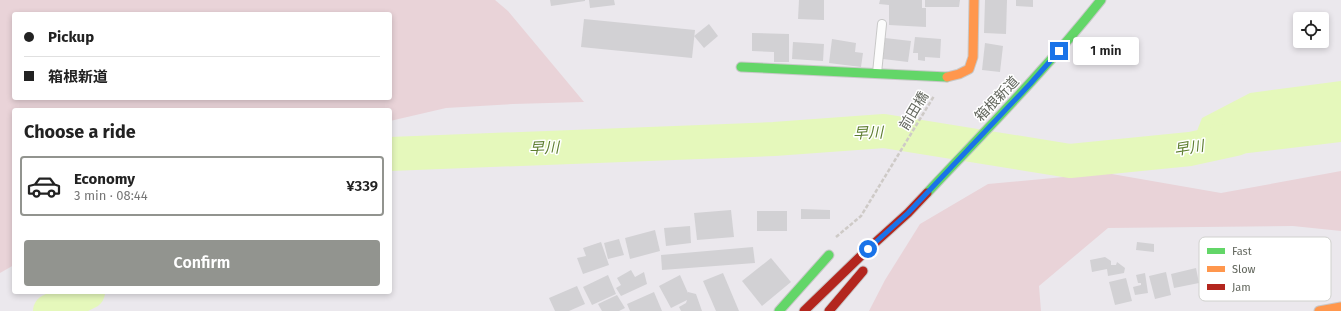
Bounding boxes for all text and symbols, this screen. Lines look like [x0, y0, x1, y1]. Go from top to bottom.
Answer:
map controls [1293, 12, 1329, 48]
button: locate [1293, 12, 1329, 48]
text: Pickup [48, 28, 94, 46]
callout: 1 min [1073, 37, 1139, 65]
route end [1050, 42, 1068, 60]
text: 1 min [1090, 43, 1122, 58]
text: 箱根新道 [48, 68, 108, 86]
street label: 箱根新道 [971, 73, 1023, 125]
street label: 前田橋 [896, 89, 932, 133]
text: Choose a ride [24, 121, 136, 143]
water label: 早川 [853, 123, 885, 143]
water label: 早川 [1173, 136, 1207, 159]
water label: 早川 [529, 138, 561, 158]
icon: car [26, 168, 62, 204]
text: Economy [74, 170, 135, 188]
text: ¥339 [346, 177, 378, 195]
text: 3 min · 08:44 [74, 188, 148, 203]
legend [1199, 237, 1331, 301]
button: Confirm [24, 240, 380, 286]
route start [859, 240, 877, 258]
text: Fast [1232, 245, 1252, 258]
text: Slow [1232, 263, 1256, 276]
text: Jam [1232, 281, 1251, 294]

